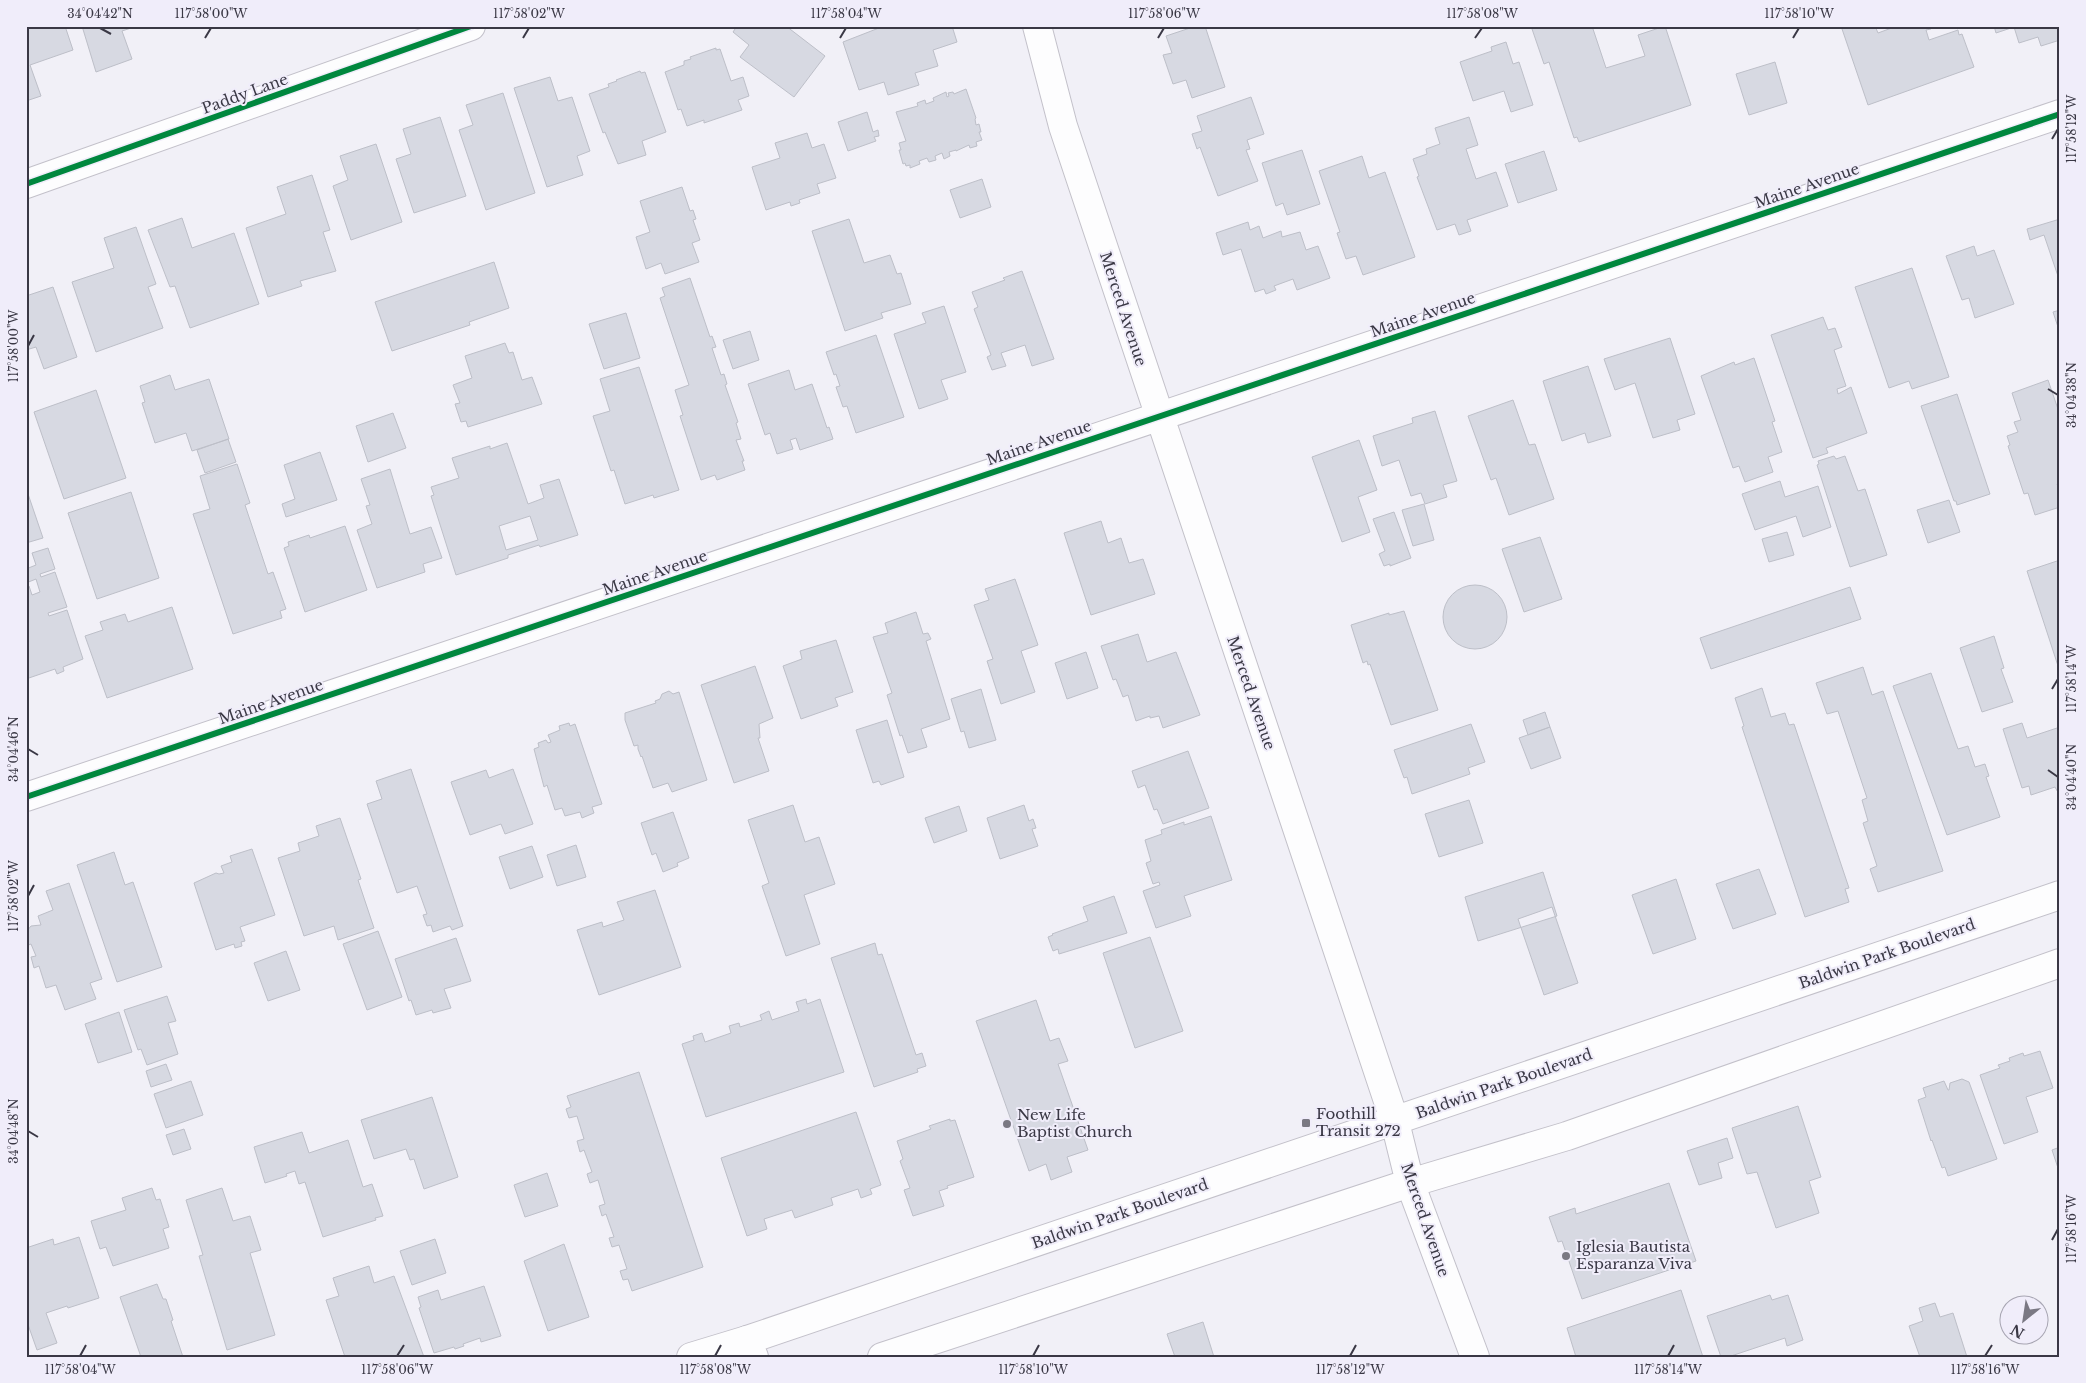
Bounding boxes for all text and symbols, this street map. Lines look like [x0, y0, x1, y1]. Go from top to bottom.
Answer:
text: 34°04'42"N [67, 6, 133, 21]
text: 117°58'00"W [175, 6, 248, 21]
text: 117°58'02"W [493, 6, 566, 21]
text: 117°58'04"W [810, 6, 882, 21]
text: 117°58'06"W [1128, 6, 1201, 21]
text: 117°58'08"W [1446, 6, 1519, 21]
text: 117°58'10"W [1764, 6, 1835, 21]
street label: Paddy Lane [199, 69, 290, 118]
text: 117°58'12"W [2064, 94, 2079, 163]
street label: Maine Avenue [1752, 159, 1862, 212]
street label: Merced Avenue [1096, 249, 1151, 368]
street label: Maine Avenue [1368, 288, 1478, 341]
text: 117°58'00"W [6, 309, 21, 382]
text: 34°04'38"N [2064, 362, 2079, 428]
street label: Maine Avenue [984, 416, 1094, 469]
street label: Maine Avenue [600, 546, 710, 599]
street label: Merced Avenue [1223, 633, 1280, 752]
text: 117°58'14"W [2064, 644, 2079, 713]
street label: Maine Avenue [216, 675, 326, 728]
text: 34°04'46"N [6, 716, 21, 782]
text: 34°04'40"N [2064, 743, 2079, 810]
text: 117°58'02"W [6, 859, 21, 932]
street label: Baldwin Park Boulevard [1796, 914, 1978, 993]
street label: Baldwin Park Boulevard [1413, 1044, 1595, 1123]
text: 34°04'48"N [6, 1098, 21, 1164]
place label: Foothill Transit 272 [1316, 1104, 1401, 1140]
place label: New Life Baptist Church [1017, 1105, 1132, 1141]
marker: Foothill Transit 272 [1300, 1117, 1312, 1129]
marker: New Life Baptist Church [1001, 1118, 1013, 1130]
street label: Merced Avenue [1397, 1160, 1454, 1279]
street label: Baldwin Park Boulevard [1029, 1174, 1211, 1253]
text: 117°58'16"W [2064, 1194, 2079, 1263]
place label: Iglesia Bautista Esparanza Viva [1576, 1237, 1693, 1273]
marker: Iglesia Bautista Esparanza Viva [1560, 1250, 1572, 1262]
north arrow [1998, 1296, 2048, 1346]
text: N [2007, 1320, 2028, 1342]
text: 117°58'04"W [44, 1362, 116, 1377]
text: 117°58'06"W [361, 1362, 434, 1377]
text: 117°58'08"W [679, 1362, 752, 1377]
text: 117°58'10"W [998, 1362, 1069, 1377]
text: 117°58'12"W [1316, 1362, 1385, 1377]
text: 117°58'14"W [1634, 1362, 1703, 1377]
text: 117°58'16"W [1951, 1362, 2020, 1377]

